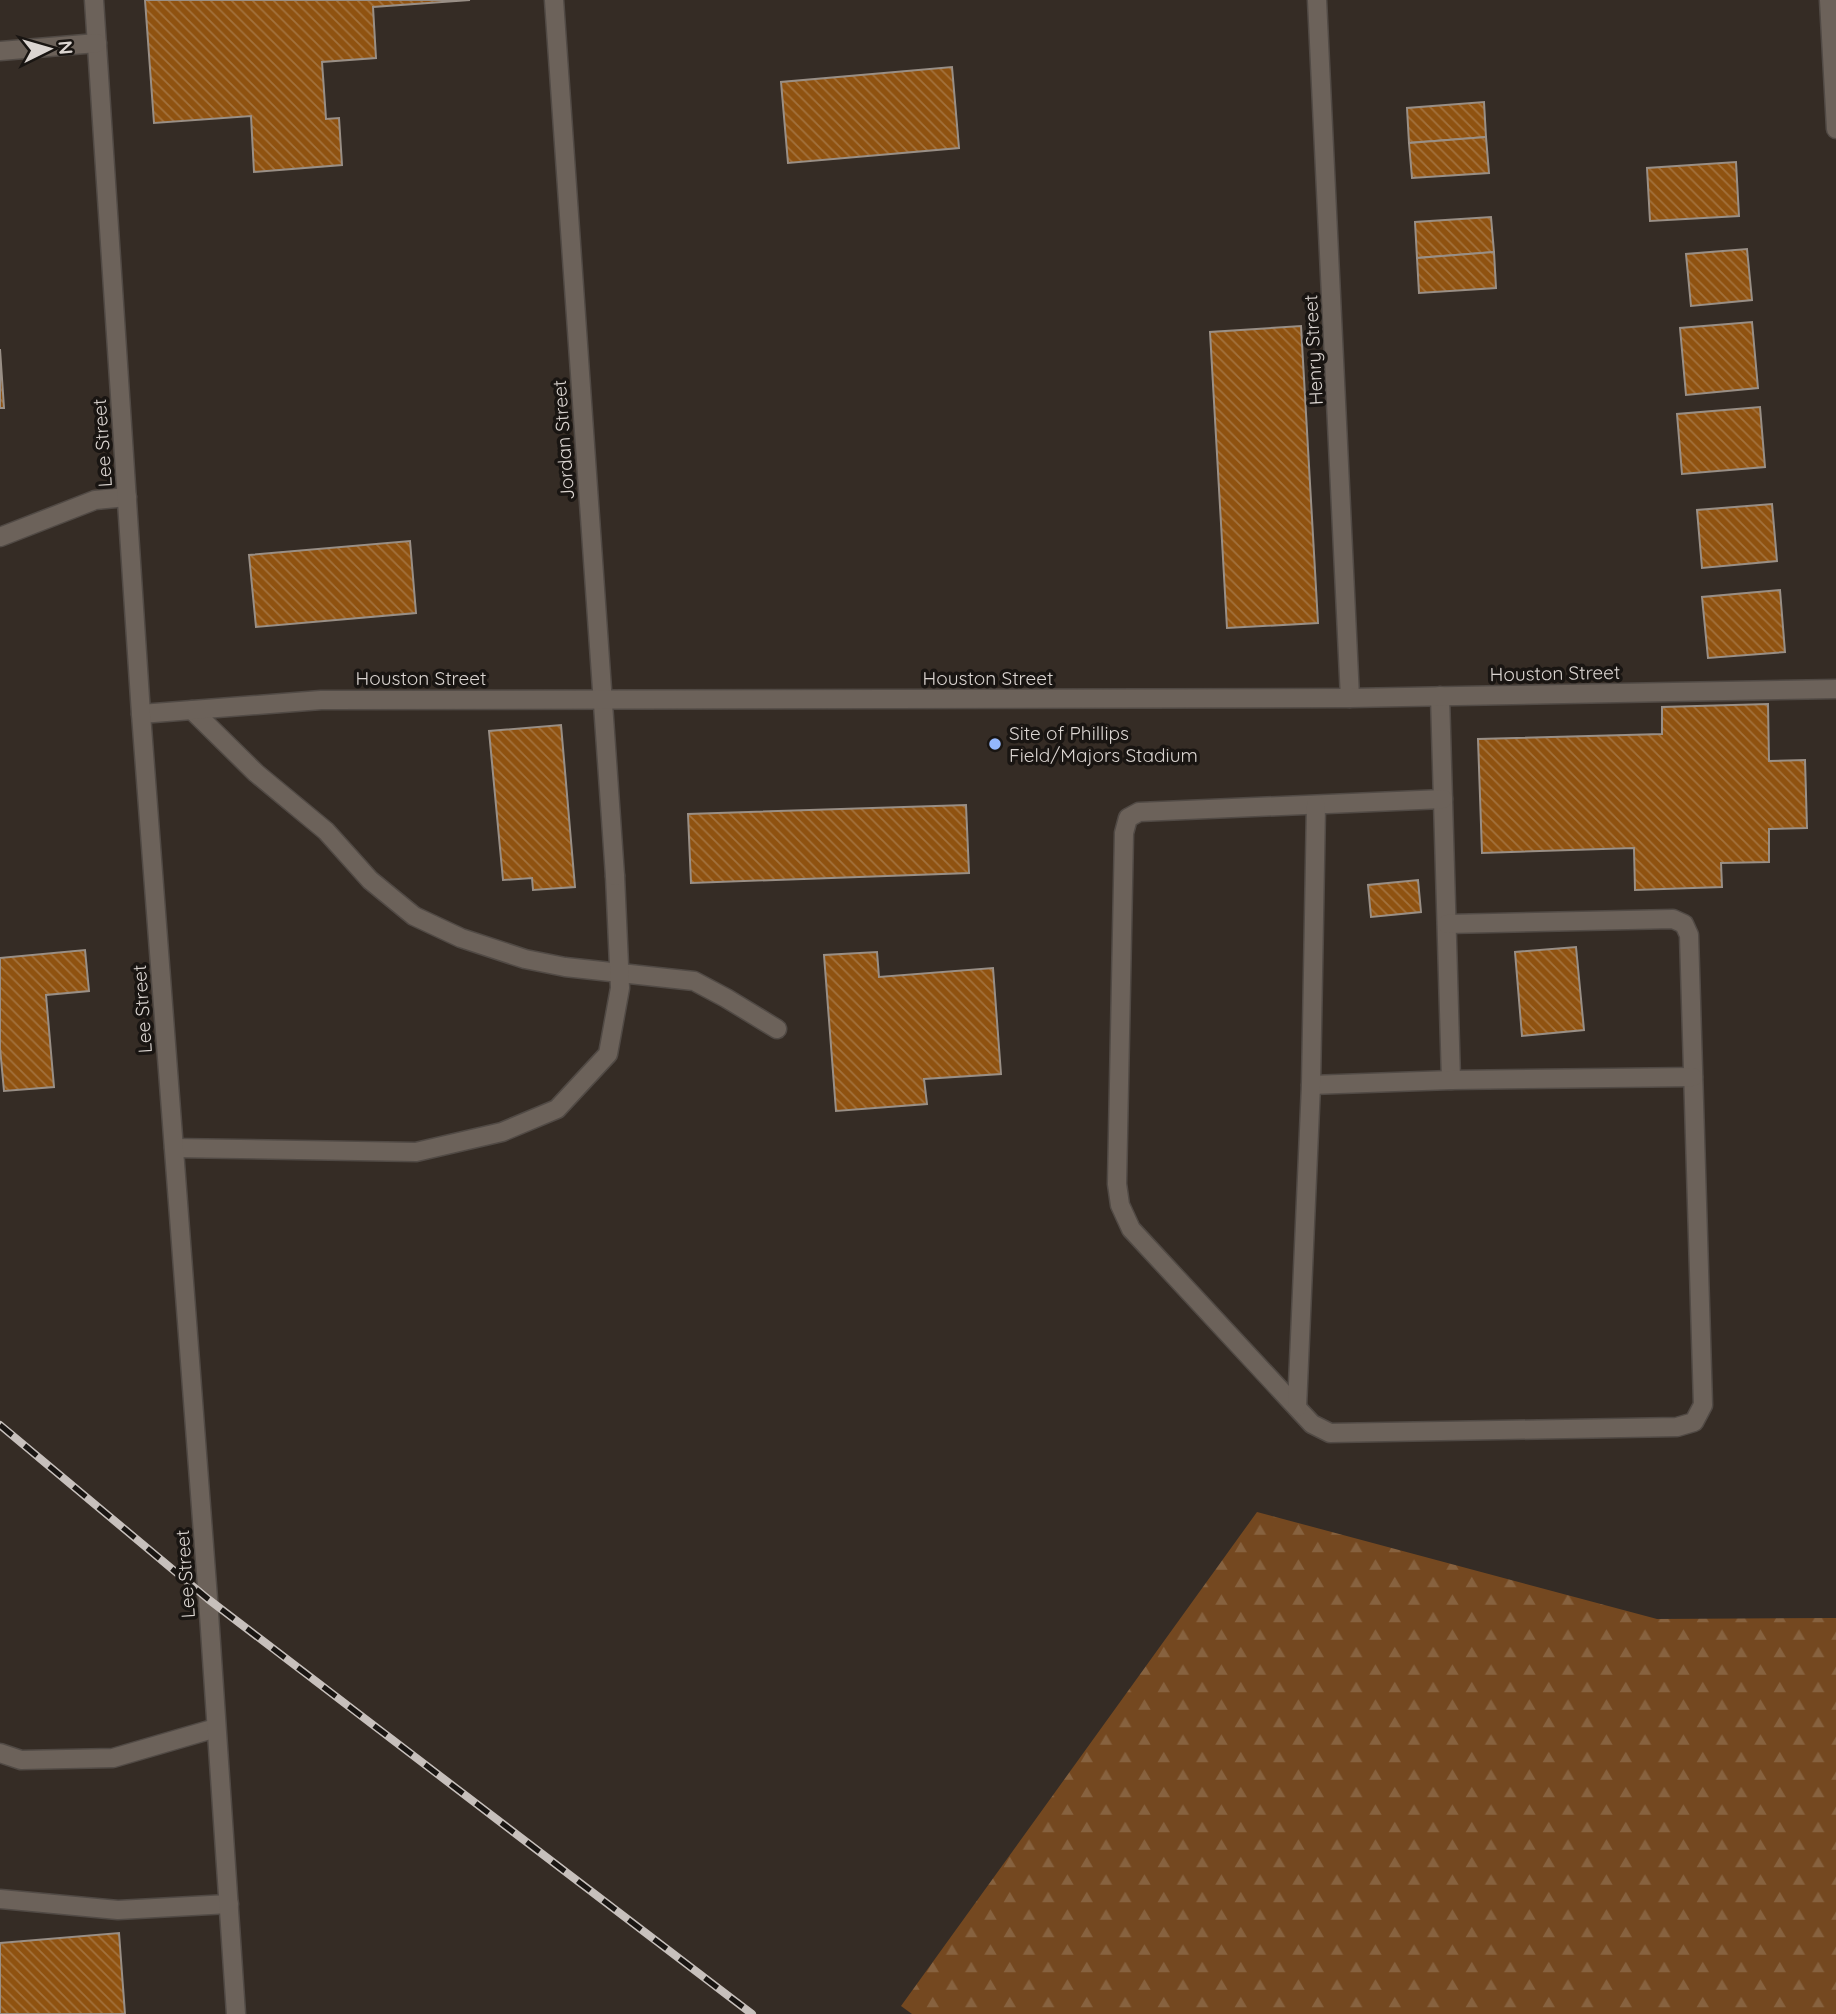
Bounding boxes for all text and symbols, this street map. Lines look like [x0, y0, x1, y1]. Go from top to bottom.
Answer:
north arrow [14, 14, 84, 84]
text: N [53, 40, 78, 56]
street label: Henry Street [1298, 294, 1328, 406]
street label: Jordan Street [547, 379, 579, 501]
street label: Lee Street [87, 398, 117, 488]
street label: Houston Street [1489, 660, 1621, 686]
street label: Houston Street [356, 666, 486, 690]
street label: Houston Street [923, 666, 1053, 690]
place label: Site of Phillips Field/Majors Stadium [1009, 721, 1198, 767]
marker: Site of Phillips Field/Majors Stadium [987, 736, 1003, 752]
street label: Lee Street [127, 964, 157, 1054]
street label: Lee Street [170, 1529, 200, 1619]

